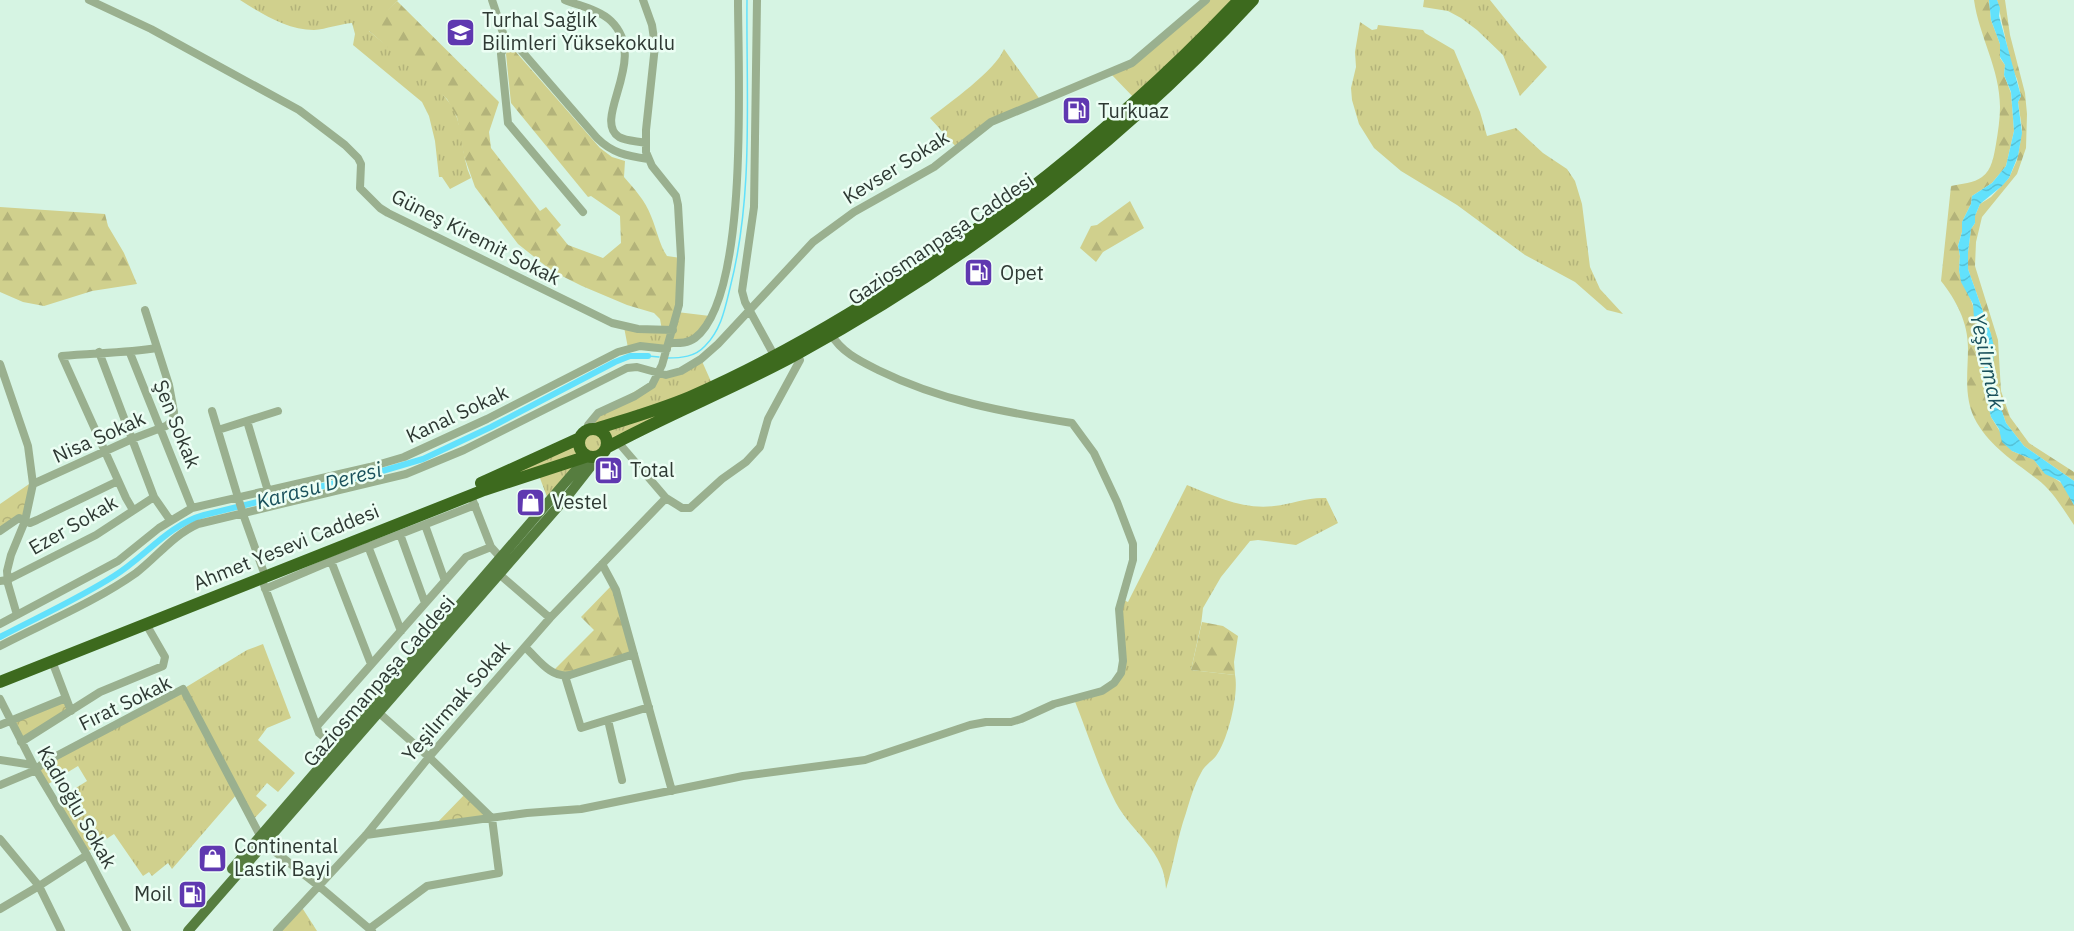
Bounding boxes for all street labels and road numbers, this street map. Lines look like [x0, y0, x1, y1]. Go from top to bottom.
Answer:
street label: Kevser Sokak [838, 123, 954, 210]
street label: Gaziosmanpaşa Caddesi [842, 166, 1039, 311]
street label: Güneş Kiremit Sokak [387, 182, 566, 291]
street label: Şen Sokak [147, 376, 208, 472]
street label: Kanal Sokak [401, 378, 513, 449]
street label: Nisa Sokak [48, 404, 150, 469]
street label: Ezer Sokak [23, 488, 122, 561]
street label: Ahmet Yesevi Caddesi [189, 497, 383, 596]
street label: Gaziosmanpaşa Caddesi [297, 589, 461, 772]
street label: Yeşilırmak Sokak [395, 634, 516, 767]
street label: Fırat Sokak [74, 668, 176, 737]
street label: Kadıoğlu Sokak [31, 740, 124, 873]

